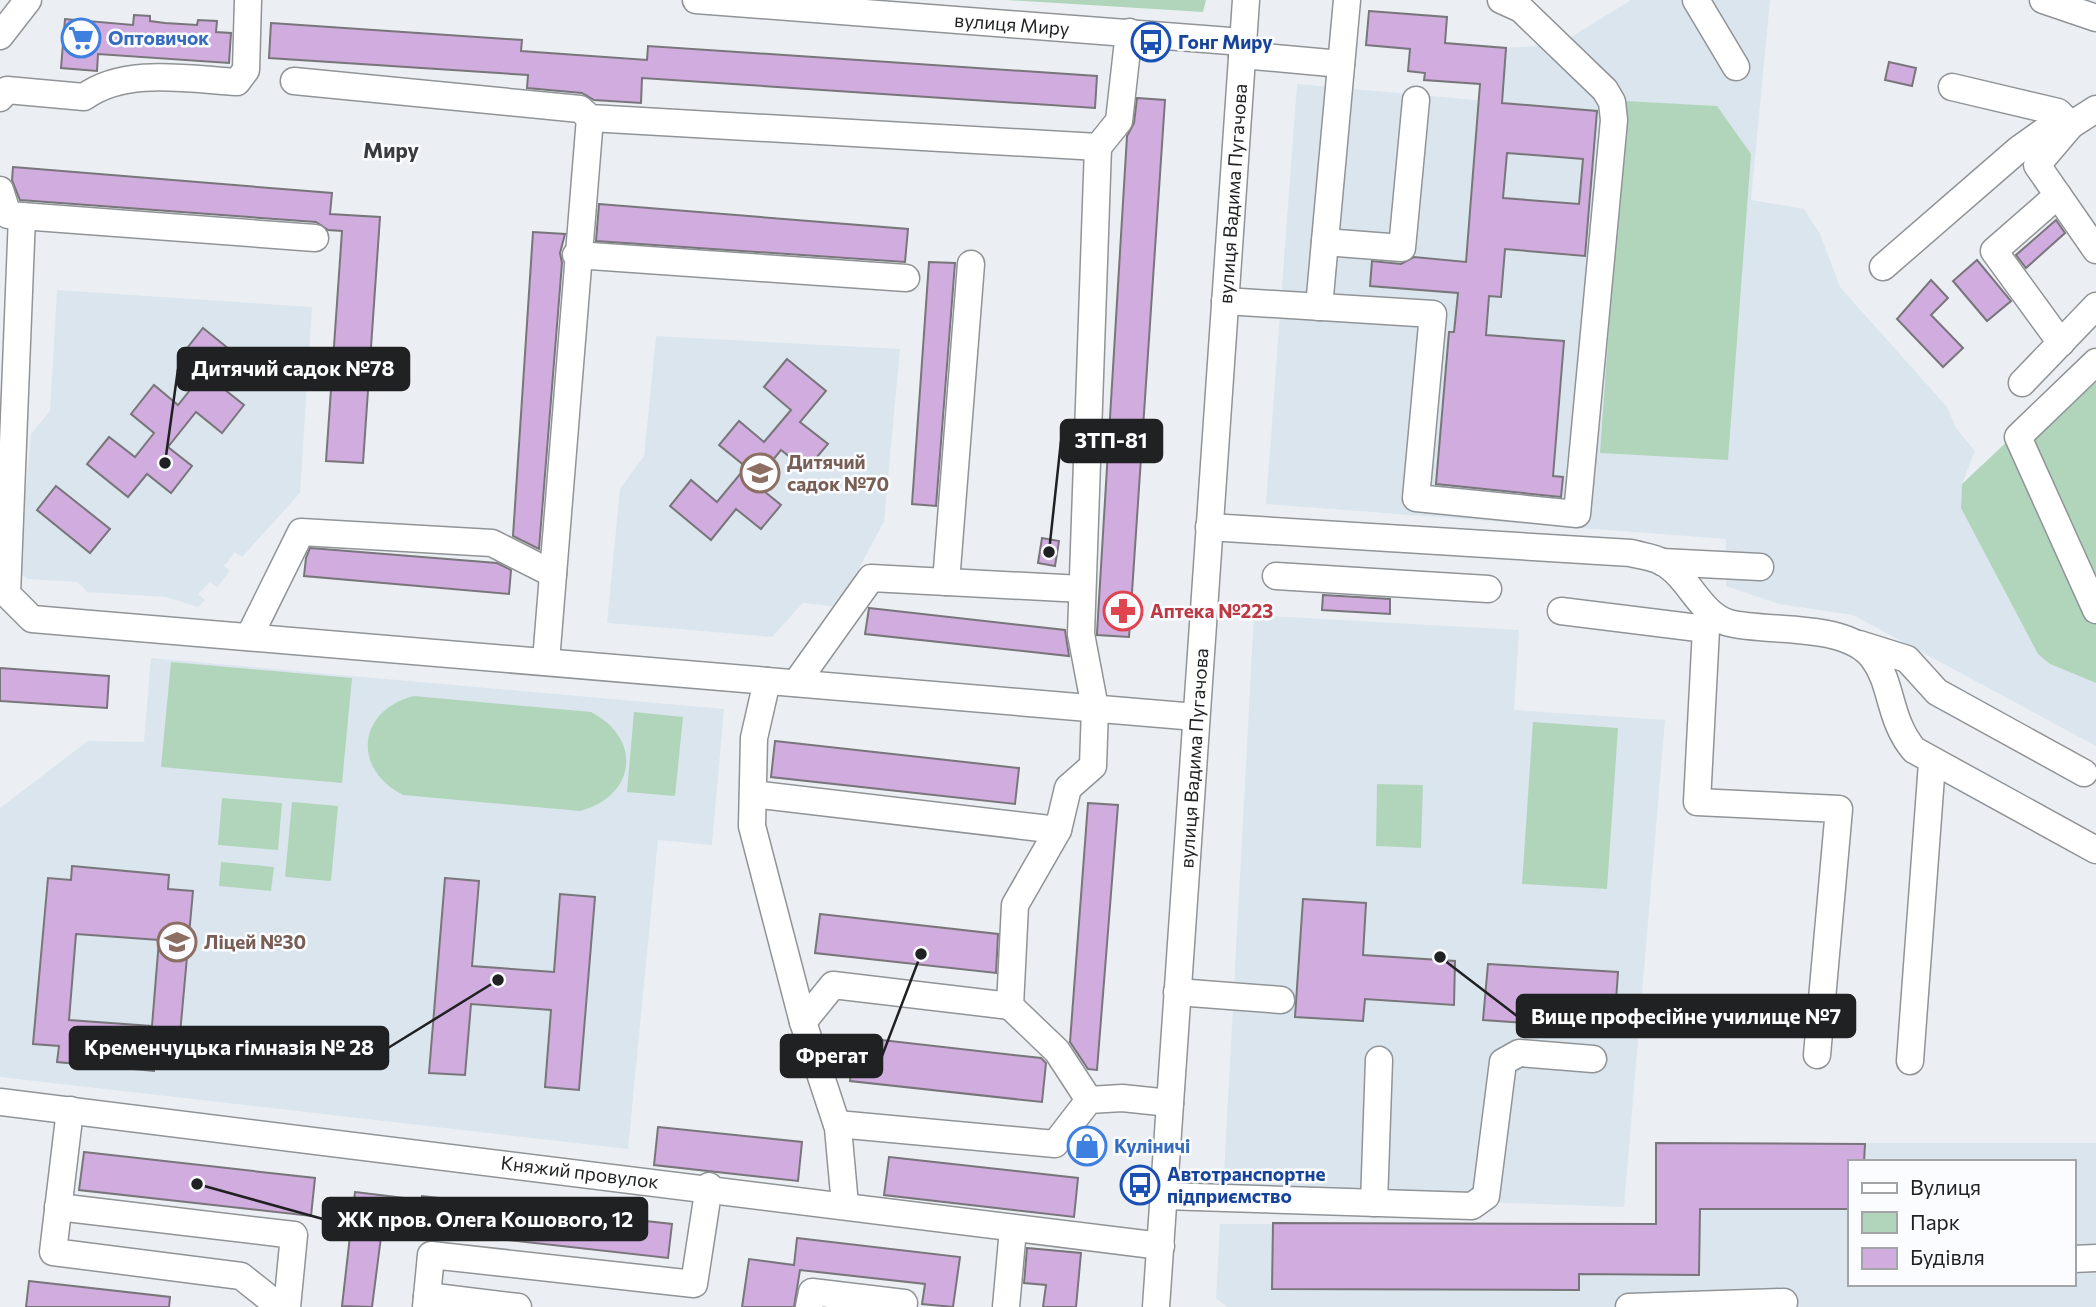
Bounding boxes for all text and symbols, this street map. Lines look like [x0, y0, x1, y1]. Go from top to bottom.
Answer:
street label: вулиця Миру [954, 8, 1071, 40]
supermarket icon: Оптовичок [60, 17, 102, 59]
bus stop icon: Гонг Миру [1130, 21, 1172, 63]
place label: Оптовичок [108, 26, 209, 49]
place label: Гонг Миру [1178, 30, 1273, 53]
street label: вулиця Вадима Пугачова [1213, 83, 1251, 304]
district label: Миру [363, 137, 419, 162]
callout: Дитячий садок №78 [178, 348, 409, 390]
text: Дитячий садок №78 [192, 355, 394, 380]
callout: ЗТП-81 [1061, 420, 1162, 462]
text: ЗТП-81 [1075, 427, 1147, 452]
place label: Дитячий садок №70 [787, 450, 889, 495]
school or university icon: Дитячий садок №70 [739, 452, 781, 494]
pharmacy icon: Аптека №223 [1102, 590, 1144, 632]
place label: Аптека №223 [1150, 599, 1273, 622]
street label: вулиця Вадима Пугачова [1174, 647, 1212, 869]
school or university icon: Ліцей №30 [156, 921, 198, 963]
place label: Ліцей №30 [204, 930, 306, 953]
callout: Вище професійне училище №7 [1517, 995, 1855, 1037]
text: Вище професійне училище №7 [1531, 1003, 1841, 1028]
callout: Кременчуцька гімназія № 28 [70, 1027, 388, 1069]
text: Кременчуцька гімназія № 28 [84, 1034, 374, 1059]
callout: Фрегат [781, 1035, 882, 1077]
text: Фрегат [796, 1042, 868, 1067]
shop icon: Куліничі [1066, 1125, 1108, 1167]
place label: Куліничі [1114, 1134, 1190, 1157]
street label: Княжий провулок [499, 1150, 660, 1193]
legend [1848, 1160, 2075, 1286]
place label: Автотранспортне підприємство [1167, 1162, 1325, 1207]
bus stop icon: Автотранспортне підприємство [1119, 1164, 1161, 1206]
text: Вулиця [1910, 1174, 1981, 1199]
callout: ЖК пров. Олега Кошового, 12 [323, 1198, 647, 1240]
text: ЖК пров. Олега Кошового, 12 [337, 1206, 633, 1231]
text: Парк [1910, 1209, 1960, 1234]
text: Будівля [1910, 1244, 1985, 1269]

